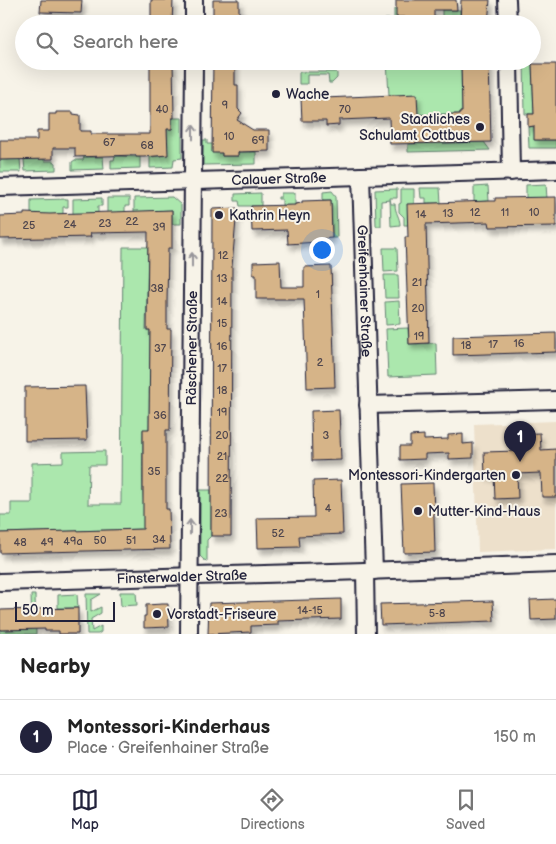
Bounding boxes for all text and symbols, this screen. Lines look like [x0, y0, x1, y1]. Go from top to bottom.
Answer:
search box [15, 15, 541, 70]
icon: search [33, 29, 61, 57]
text: Search here [73, 31, 178, 54]
place label: Wache [286, 86, 329, 103]
marker: Wache [270, 88, 282, 100]
house number: 9 [222, 99, 228, 112]
house number: 40 [155, 103, 169, 116]
house number: 70 [339, 103, 351, 116]
place label: Staatliches Schulamt Cottbus [359, 111, 470, 144]
marker: Staatliches Schulamt Cottbus [474, 121, 486, 133]
one-way arrow [188, 124, 198, 140]
house number: 10 [224, 130, 235, 143]
house number: 69 [251, 134, 265, 147]
house number: 67 [103, 136, 116, 149]
house number: 68 [140, 139, 154, 152]
street label: Calauer Straße [231, 169, 327, 189]
house number: 12 [470, 206, 481, 219]
house number: 11 [501, 206, 509, 219]
house number: 10 [529, 206, 540, 219]
place label: Kathrin Heyn [229, 207, 311, 224]
house number: 13 [442, 207, 454, 220]
house number: 14 [416, 208, 427, 221]
marker: Kathrin Heyn [213, 209, 225, 221]
house number: 22 [126, 215, 139, 228]
house number: 23 [98, 217, 112, 230]
house number: 24 [63, 218, 77, 231]
house number: 25 [23, 219, 35, 232]
house number: 39 [152, 221, 166, 234]
street label: Greifenhainer Straße [354, 225, 375, 357]
your location [309, 237, 335, 263]
house number: 12 [218, 249, 229, 262]
one-way arrow [187, 252, 197, 268]
house number: 13 [216, 272, 228, 285]
house number: 21 [412, 276, 422, 289]
house number: 38 [150, 282, 164, 295]
house number: 1 [316, 288, 320, 301]
street label: Räschener Straße [183, 291, 201, 405]
house number: 14 [217, 295, 228, 308]
house number: 20 [412, 302, 425, 315]
house number: 15 [217, 317, 227, 330]
house number: 19 [414, 330, 424, 343]
house number: 16 [514, 337, 525, 350]
house number: 17 [488, 338, 498, 351]
house number: 18 [461, 339, 471, 352]
house number: 16 [217, 340, 228, 353]
house number: 37 [154, 342, 167, 355]
house number: 2 [317, 356, 324, 369]
house number: 17 [217, 362, 227, 375]
house number: 18 [217, 384, 227, 397]
house number: 19 [217, 406, 227, 419]
house number: 36 [153, 409, 167, 422]
pin: 1 [504, 421, 536, 462]
house number: 20 [216, 429, 229, 442]
house number: 3 [323, 429, 330, 442]
house number: 21 [217, 450, 227, 463]
house number: 35 [147, 465, 161, 478]
place label: Montessori-Kindergarten [348, 467, 506, 484]
marker: Montessori-Kindergarten [510, 469, 522, 481]
house number: 22 [216, 472, 229, 485]
house number: 4 [325, 502, 332, 515]
place label: Mutter-Kind-Haus [428, 503, 540, 520]
marker: Mutter-Kind-Haus [412, 505, 424, 517]
house number: 23 [214, 507, 228, 520]
one-way arrow [185, 519, 195, 536]
house number: 52 [272, 527, 285, 540]
house number: 34 [152, 533, 166, 546]
house number: 50 [94, 534, 107, 547]
house number: 51 [126, 534, 136, 547]
house number: 49a [63, 535, 83, 548]
house number: 48 [13, 536, 27, 549]
house number: 49 [40, 536, 54, 549]
street label: Finsterwalder Straße [116, 567, 247, 587]
scale bar [15, 599, 115, 622]
text: 50 m [22, 602, 54, 619]
house number: 14-15 [297, 604, 323, 617]
place label: Vorstadt-Friseure [167, 606, 277, 623]
house number: 5-8 [429, 607, 445, 620]
marker: Vorstadt-Friseure [151, 608, 163, 620]
text: Nearby [20, 654, 90, 679]
text: Montessori-Kinderhaus [67, 716, 270, 739]
text: 1 [33, 728, 39, 747]
text: 150 m [494, 728, 536, 747]
text: Place · Greifenhainer Straße [67, 739, 269, 758]
tab: Map [71, 786, 99, 833]
tab: Directions [240, 786, 305, 833]
tab: Saved [446, 786, 485, 833]

